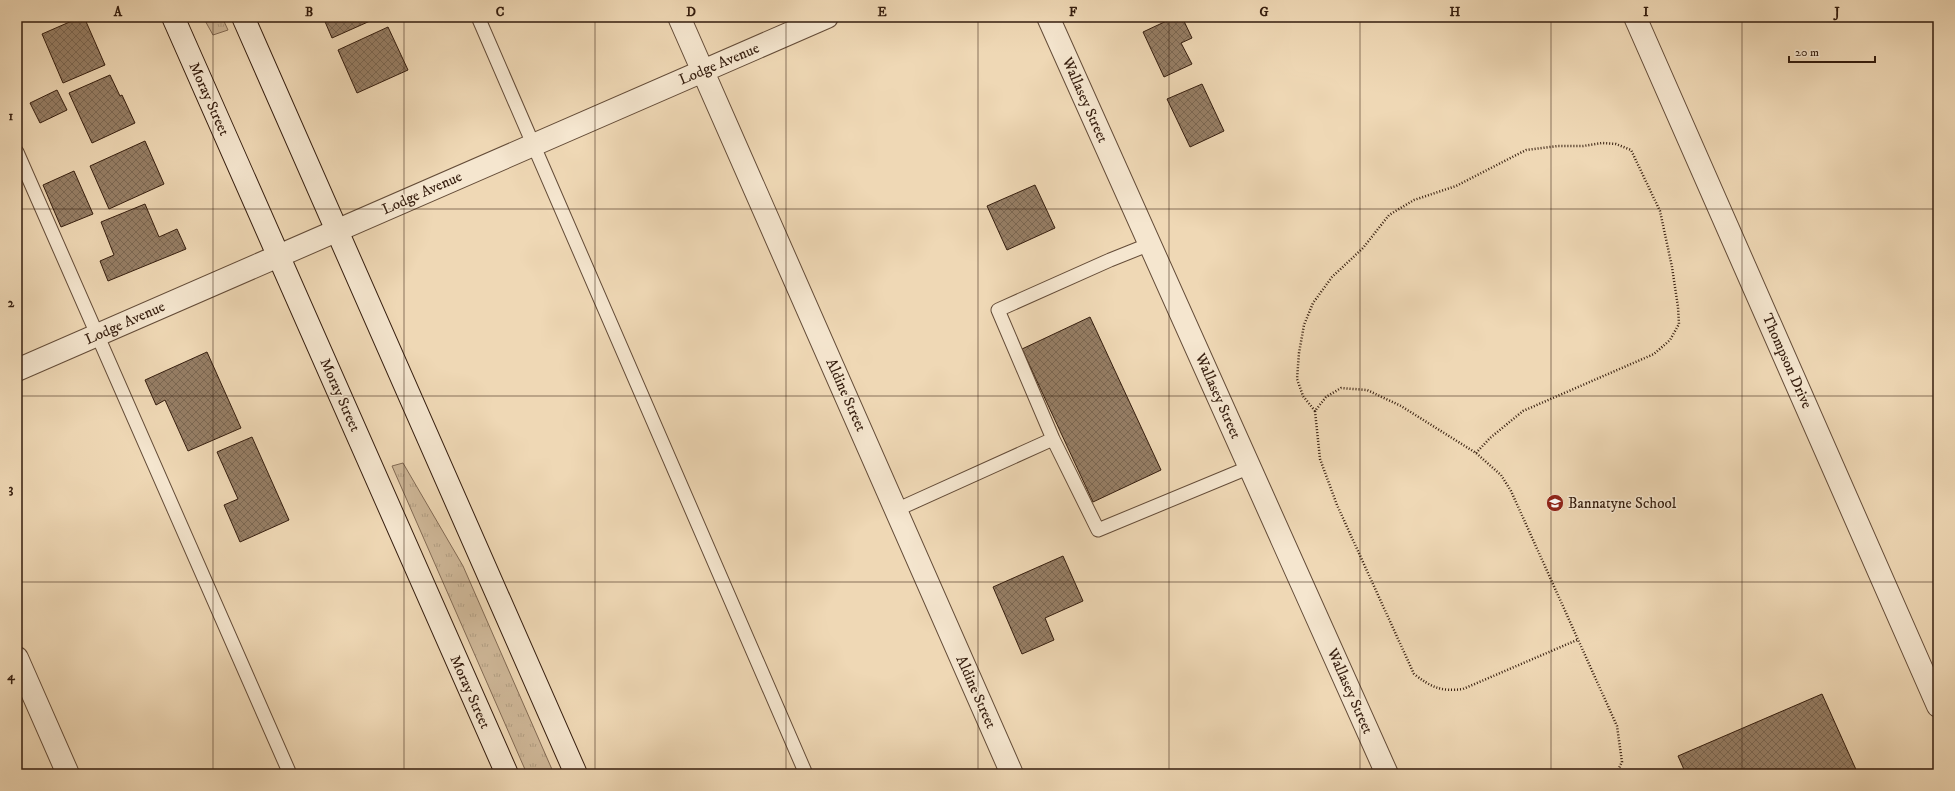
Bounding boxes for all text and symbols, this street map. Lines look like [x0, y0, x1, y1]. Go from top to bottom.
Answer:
text: A [113, 4, 123, 20]
text: B [305, 4, 313, 20]
text: C [496, 4, 505, 20]
text: D [686, 4, 696, 20]
text: E [877, 4, 887, 20]
text: F [1069, 4, 1078, 20]
text: G [1259, 4, 1269, 20]
text: H [1450, 4, 1461, 20]
text: I [1643, 4, 1649, 20]
text: J [1832, 4, 1840, 21]
scale bar [1789, 38, 1875, 64]
street label: Lodge Avenue [676, 39, 762, 89]
text: 20 m [1795, 45, 1819, 60]
street label: Wallasey Street [1057, 53, 1112, 146]
street label: Moray Street [184, 59, 234, 139]
text: 1 [9, 108, 14, 124]
street label: Lodge Avenue [379, 167, 465, 219]
text: 2 [8, 295, 15, 311]
street label: Lodge Avenue [82, 297, 168, 349]
street label: Thompson Drive [1758, 311, 1816, 411]
street label: Wallasey Street [1190, 349, 1245, 442]
street label: Moray Street [315, 355, 365, 435]
street label: Aldine Street [821, 355, 871, 435]
text: 3 [9, 481, 14, 497]
school or university icon: Bannatyne School [1545, 493, 1565, 513]
place label: Bannatyne School [1568, 494, 1677, 513]
street label: Wallasey Street [1322, 644, 1377, 737]
street label: Moray Street [445, 652, 495, 732]
street label: Aldine Street [951, 652, 1001, 732]
text: 4 [6, 668, 15, 685]

